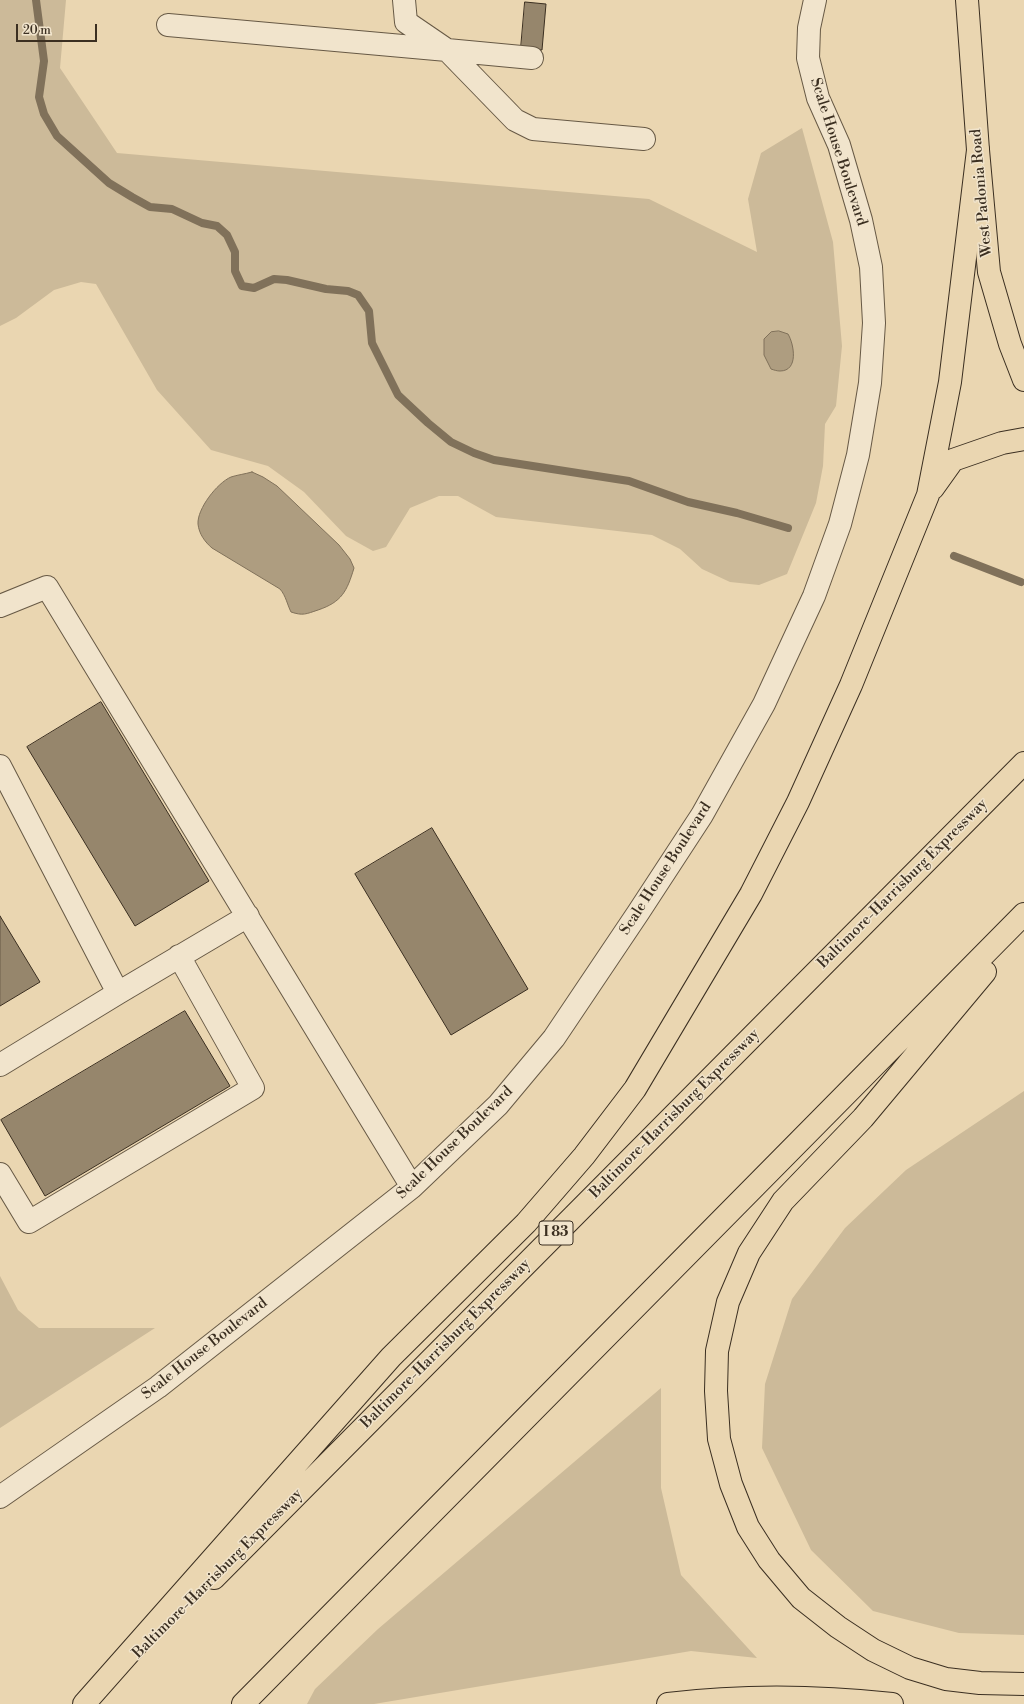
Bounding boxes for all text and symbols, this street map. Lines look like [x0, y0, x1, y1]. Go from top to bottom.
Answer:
scale bar [18, 16, 99, 42]
text: 20 m [23, 23, 51, 38]
street label: Scale House Boulevard [806, 76, 870, 228]
street label: West Padonia Road [967, 128, 997, 258]
street label: Baltimore-Harrisburg Expressway [814, 795, 992, 973]
street label: Scale House Boulevard [616, 799, 716, 939]
street label: Baltimore-Harrisburg Expressway [586, 1025, 764, 1203]
street label: Scale House Boulevard [393, 1083, 517, 1203]
road number: I 83 [539, 1221, 573, 1245]
street label: Baltimore-Harrisburg Expressway [357, 1255, 535, 1433]
street label: Scale House Boulevard [139, 1294, 271, 1404]
street label: Baltimore-Harrisburg Expressway [129, 1485, 307, 1663]

